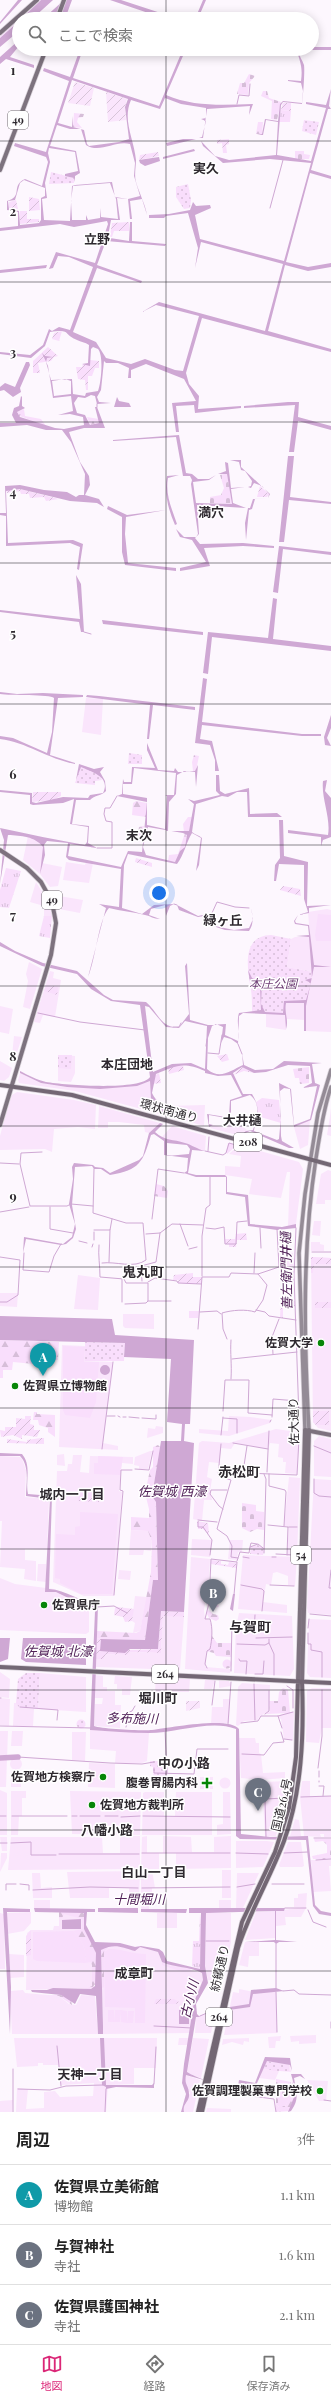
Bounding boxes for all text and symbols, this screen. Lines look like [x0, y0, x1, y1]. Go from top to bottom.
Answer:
search box [12, 12, 319, 56]
icon: search [26, 23, 48, 45]
text: ここで検索 [58, 25, 133, 45]
text: 1 [11, 61, 16, 78]
road number: 49 [8, 111, 28, 129]
district label: 実久 [193, 159, 219, 176]
text: 2 [10, 202, 17, 219]
district label: 立野 [84, 230, 110, 247]
text: 3 [10, 343, 16, 360]
text: 4 [10, 483, 17, 500]
district label: 満穴 [198, 503, 224, 520]
text: 5 [10, 624, 16, 641]
text: 6 [9, 765, 17, 782]
district label: 末次 [126, 826, 152, 843]
your location [149, 883, 169, 903]
road number: 49 [42, 891, 62, 909]
text: 7 [10, 906, 16, 923]
district label: 緑ヶ丘 [202, 911, 243, 928]
park label: 本庄公園 [249, 975, 299, 991]
text: 8 [9, 1047, 17, 1064]
district label: 本庄団地 [101, 1055, 153, 1072]
street label: 環状南通り [138, 1095, 200, 1126]
district label: 大井樋 [222, 1111, 262, 1128]
road number: 208 [234, 1133, 262, 1151]
text: 9 [9, 1187, 17, 1204]
water label: 善左衛門井樋 [276, 1230, 295, 1310]
district label: 鬼丸町 [122, 1262, 164, 1281]
place label: 佐賀大学 [265, 1334, 313, 1350]
marker: 佐賀大学 [316, 1338, 326, 1348]
pin: A [30, 1343, 56, 1376]
place label: 佐賀県立博物館 [23, 1377, 107, 1393]
marker: 佐賀県立博物館 [10, 1381, 20, 1391]
street label: 佐大通り [285, 1397, 301, 1445]
district label: 赤松町 [218, 1462, 260, 1481]
water label: 佐賀城 西濠 [138, 1482, 208, 1499]
district label: 城内一丁目 [39, 1485, 105, 1502]
road number: 54 [291, 1546, 311, 1564]
pin: B [200, 1579, 226, 1612]
place label: 佐賀県庁 [52, 1596, 100, 1612]
marker: 佐賀県庁 [39, 1600, 49, 1610]
district label: 与賀町 [229, 1617, 271, 1636]
water label: 佐賀城 北濠 [24, 1642, 94, 1659]
road number: 264 [152, 1665, 178, 1683]
district label: 堀川町 [138, 1689, 178, 1706]
water label: 多布施川 [106, 1709, 160, 1726]
district label: 中の小路 [158, 1754, 210, 1771]
place label: 佐賀地方検察庁 [11, 1768, 95, 1784]
marker: 佐賀地方検察庁 [98, 1772, 108, 1782]
place label: 腹巻胃腸内科 [126, 1774, 198, 1790]
marker: 腹巻胃腸内科 [201, 1777, 213, 1789]
street label: 国道264号 [267, 1777, 295, 1833]
pin: C [245, 1778, 271, 1811]
place label: 佐賀地方裁判所 [100, 1796, 184, 1812]
marker: 佐賀地方裁判所 [87, 1800, 97, 1810]
district label: 八幡小路 [81, 1821, 133, 1838]
district label: 白山一丁目 [121, 1863, 187, 1880]
water label: 十間堀川 [113, 1890, 167, 1907]
street label: 紡績通り [206, 1943, 232, 1993]
district label: 成章町 [114, 1964, 154, 1981]
water label: 古小川 [176, 1976, 202, 2020]
road number: 264 [206, 2008, 232, 2026]
district label: 天神一丁目 [57, 2065, 123, 2082]
place label: 佐賀調理製菓専門学校 [192, 2082, 312, 2098]
marker: 佐賀調理製菓専門学校 [315, 2086, 325, 2096]
text: 周辺 [16, 2128, 50, 2150]
text: 3件 [296, 2130, 315, 2147]
text: 佐賀県立美術館 [54, 2176, 159, 2196]
text: A [25, 2186, 33, 2203]
text: 1.1 km [281, 2186, 315, 2203]
text: 博物館 [54, 2197, 93, 2214]
text: 与賀神社 [54, 2236, 114, 2256]
text: B [25, 2246, 33, 2263]
text: 1.6 km [279, 2246, 315, 2263]
text: 寺社 [54, 2257, 80, 2274]
text: 佐賀県護国神社 [54, 2296, 159, 2316]
text: C [24, 2306, 34, 2323]
text: 2.1 km [279, 2306, 315, 2323]
text: 寺社 [54, 2317, 80, 2334]
tab: 地図 [41, 2353, 63, 2393]
tab: 経路 [144, 2353, 166, 2393]
tab: 保存済み [247, 2353, 291, 2393]

